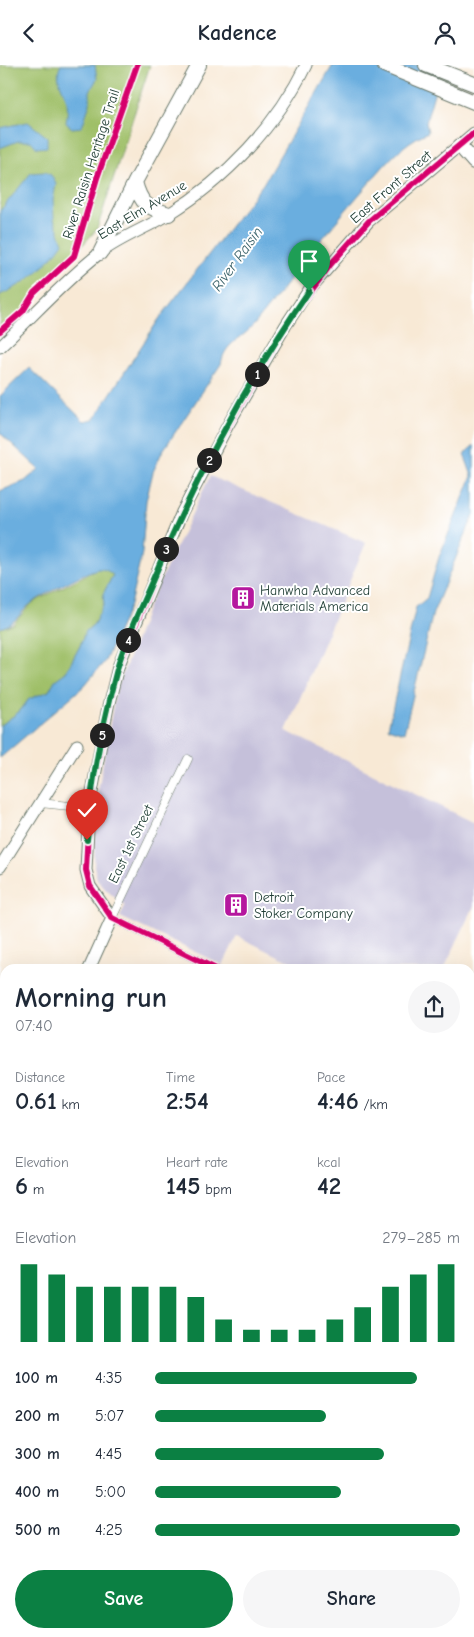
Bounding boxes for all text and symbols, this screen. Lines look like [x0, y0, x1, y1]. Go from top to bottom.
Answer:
icon: back [15, 19, 43, 47]
icon: person [431, 19, 459, 47]
text: Kadence [198, 20, 276, 46]
street label: River Raisin Heritage Trail [59, 87, 123, 241]
street label: East Front Street [347, 146, 436, 227]
street label: East Elm Avenue [95, 177, 189, 243]
water label: River Raisin [208, 223, 266, 295]
pin [288, 240, 330, 291]
icon: arrive [295, 247, 323, 275]
pin: 1 [244, 361, 270, 387]
text: 1 [255, 366, 260, 383]
pin: 2 [196, 447, 222, 473]
text: 2 [206, 452, 213, 469]
pin: 3 [154, 537, 178, 561]
text: 3 [163, 541, 170, 558]
place label: Hanwha Advanced Materials America [260, 582, 370, 615]
building icon: Hanwha Advanced Materials America [230, 585, 256, 611]
pin: 4 [116, 627, 140, 653]
text: 4 [125, 632, 132, 649]
pin: 5 [90, 723, 114, 747]
text: 5 [99, 727, 106, 744]
pin [66, 789, 108, 840]
icon: check [73, 796, 101, 824]
street label: East 1st Street [105, 801, 158, 886]
place label: Detroit Stoker Company [254, 889, 353, 922]
building icon: Detroit Stoker Company [223, 892, 249, 918]
button: share [408, 981, 460, 1033]
text: Morning run [15, 982, 167, 1014]
text: 07:40 [15, 1017, 53, 1035]
text: Distance [15, 1069, 65, 1086]
text: Time [166, 1069, 195, 1086]
text: Pace [317, 1069, 345, 1086]
text: 0.61 [15, 1086, 57, 1115]
text: 2:54 [166, 1086, 209, 1115]
text: 4:46 [317, 1086, 359, 1115]
text: km [57, 1096, 80, 1113]
text: /km [359, 1096, 388, 1113]
text: Elevation [15, 1154, 69, 1171]
text: Heart rate [166, 1154, 228, 1171]
text: kcal [317, 1154, 341, 1171]
text: 6 [15, 1171, 28, 1200]
text: 145 [166, 1171, 201, 1200]
text: 42 [317, 1171, 341, 1200]
text: m [28, 1181, 44, 1198]
text: bpm [201, 1181, 232, 1198]
text: Elevation [15, 1229, 76, 1247]
text: 279–285 m [382, 1229, 460, 1247]
text: 100 m [15, 1369, 58, 1387]
text: 4:35 [95, 1369, 122, 1387]
text: 200 m [15, 1407, 60, 1425]
text: 5:07 [95, 1407, 124, 1425]
text: 300 m [15, 1445, 60, 1463]
text: 4:45 [95, 1445, 122, 1463]
text: 400 m [15, 1483, 59, 1501]
text: 5:00 [95, 1483, 126, 1501]
text: 500 m [15, 1521, 60, 1539]
text: 4:25 [95, 1521, 123, 1539]
button: Save [15, 1570, 233, 1628]
button: Share [243, 1570, 460, 1628]

